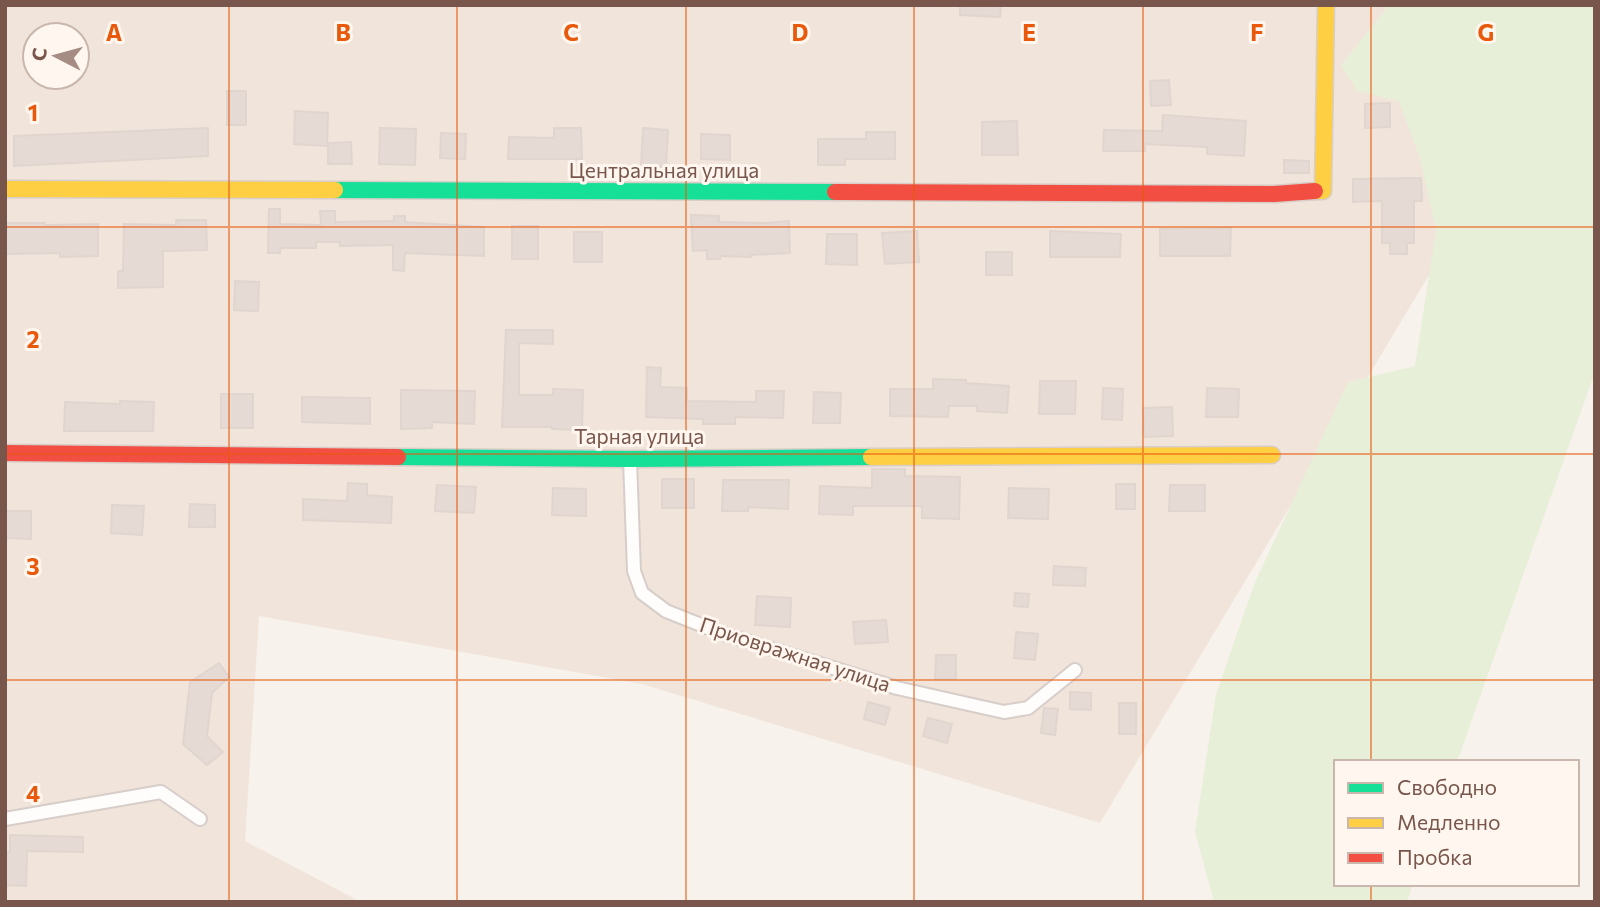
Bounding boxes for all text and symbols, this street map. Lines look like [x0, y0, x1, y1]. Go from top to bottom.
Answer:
text: A [106, 18, 123, 46]
text: B [335, 18, 351, 46]
text: C [563, 18, 579, 46]
text: D [792, 18, 809, 46]
text: E [1022, 18, 1036, 46]
text: F [1250, 18, 1264, 46]
text: G [1478, 18, 1494, 46]
north arrow [21, 21, 91, 91]
text: С [26, 47, 51, 62]
text: 1 [28, 98, 38, 126]
street label: Центральная улица [569, 157, 759, 182]
text: 2 [26, 325, 40, 353]
street label: Тарная улица [574, 423, 704, 448]
text: 3 [26, 552, 40, 580]
street label: Приовражная улица [697, 611, 894, 696]
legend [1334, 760, 1579, 886]
text: Свободно [1397, 774, 1497, 799]
text: 4 [26, 779, 40, 807]
text: Медленно [1397, 809, 1501, 834]
text: Пробка [1397, 844, 1472, 869]

